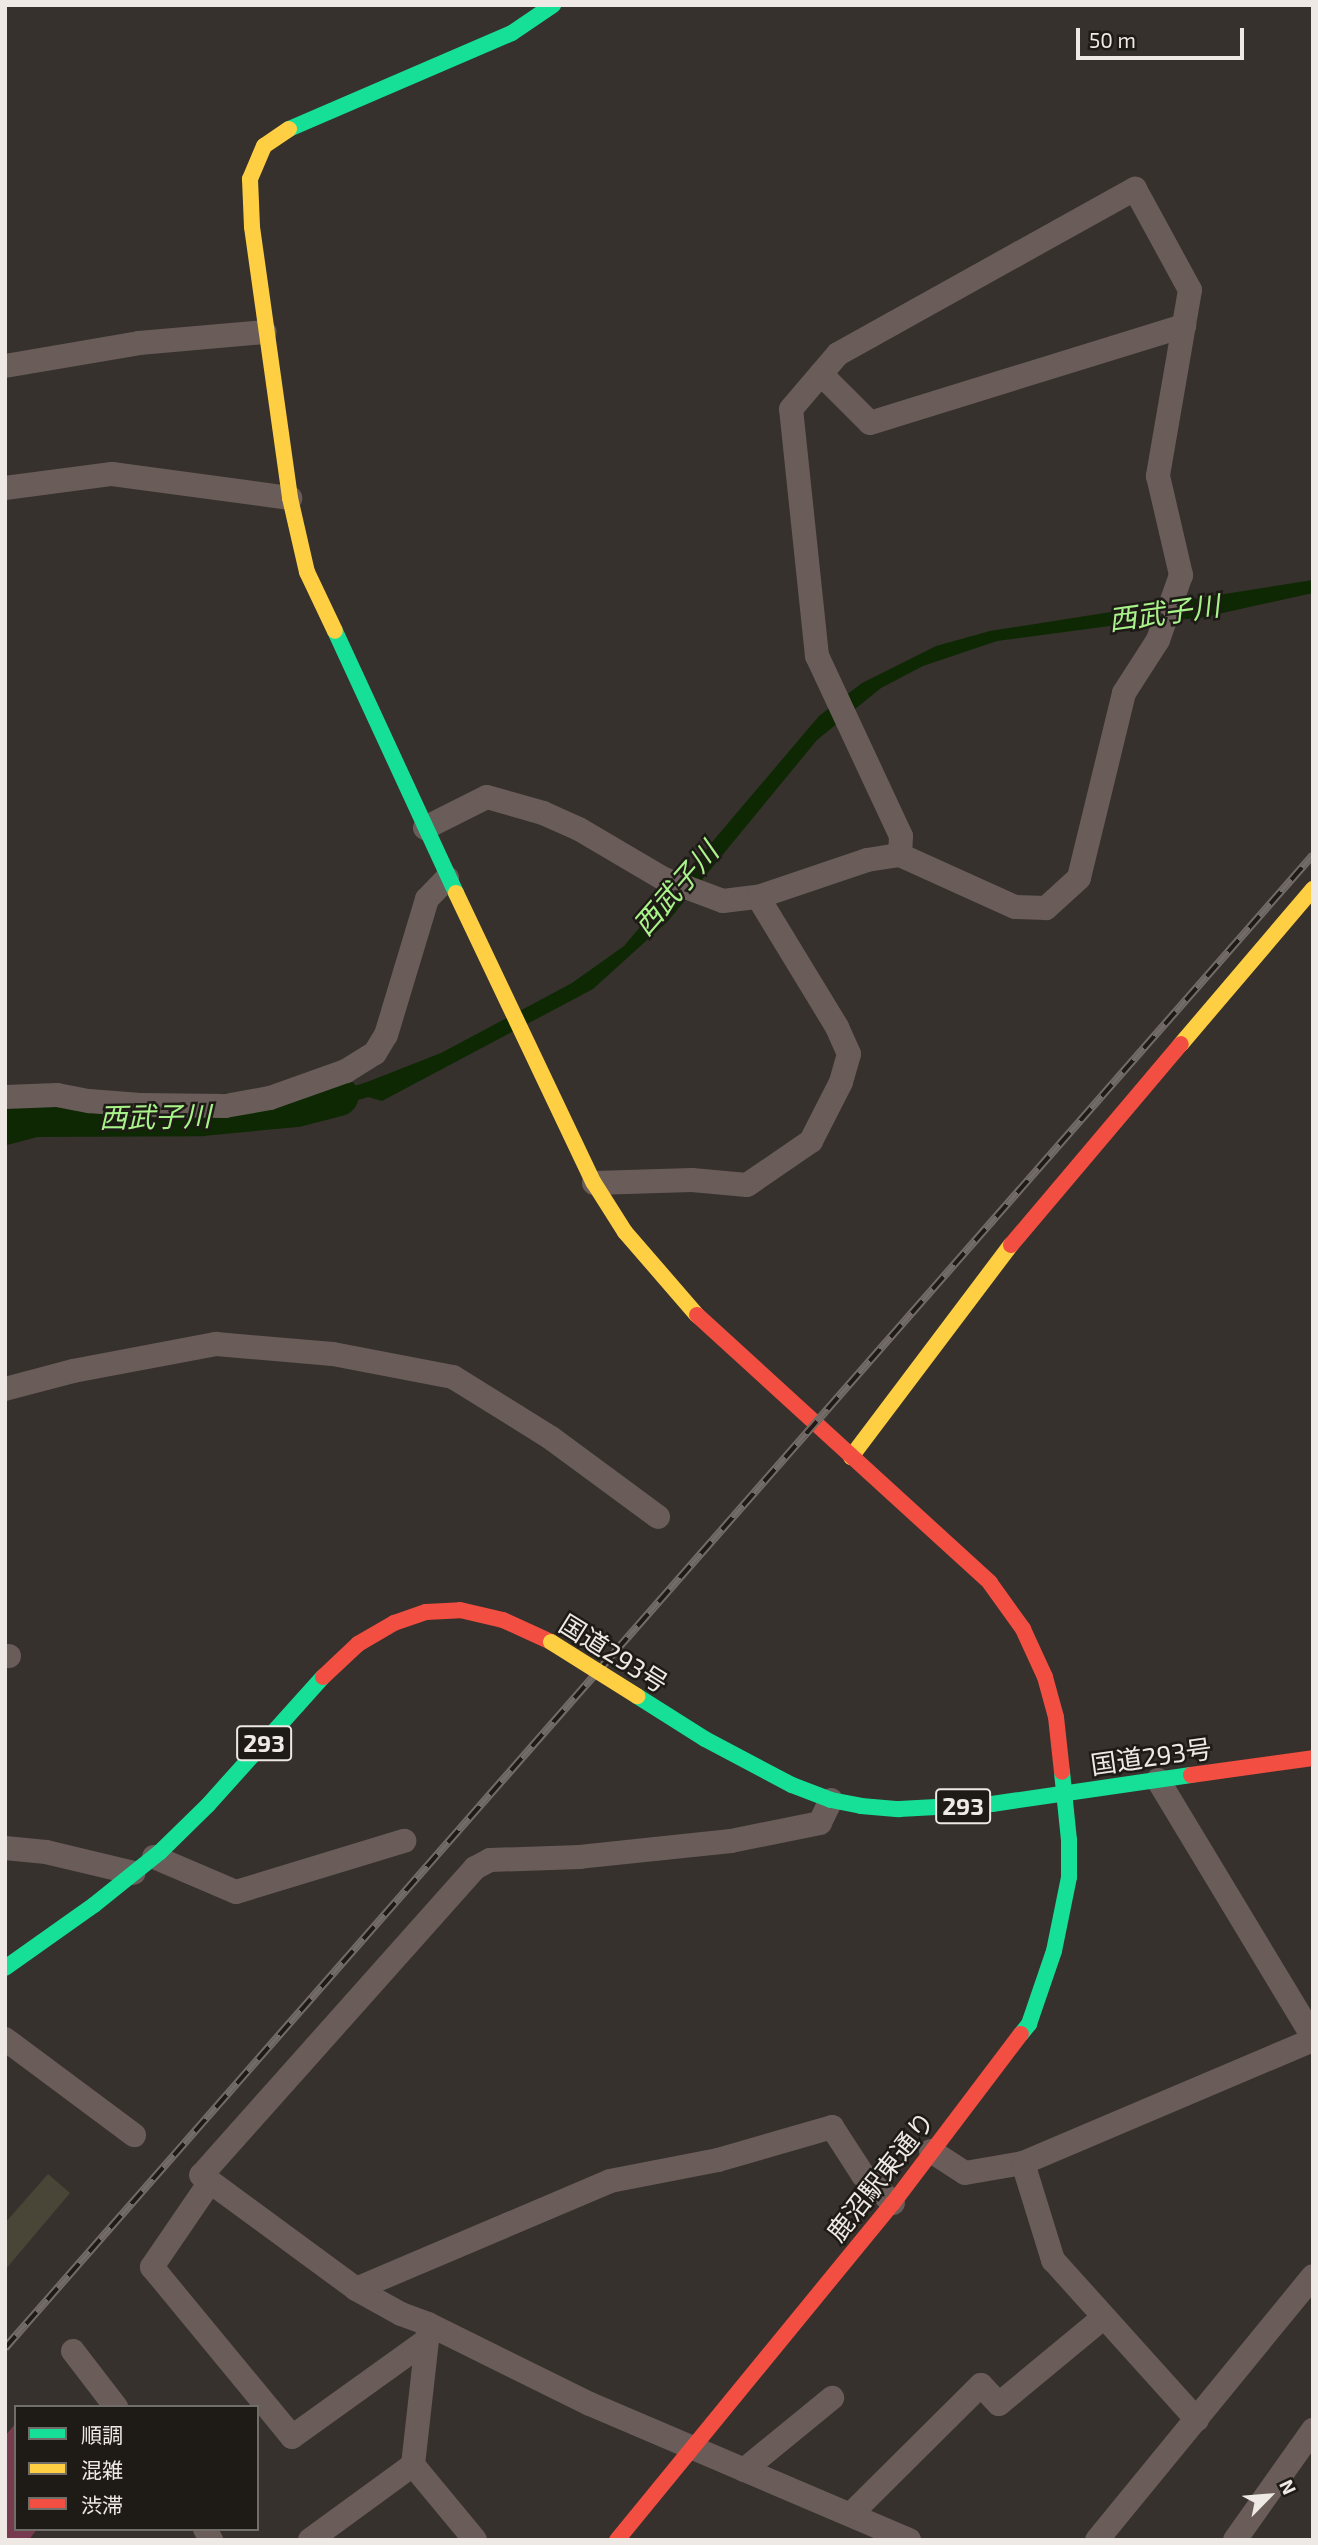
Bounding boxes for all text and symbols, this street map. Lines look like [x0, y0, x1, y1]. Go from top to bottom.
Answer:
scale bar [1080, 14, 1248, 58]
text: 50 m [1089, 27, 1136, 52]
water label: 西武子川 [1106, 588, 1222, 636]
water label: 西武子川 [626, 835, 724, 941]
water label: 西武子川 [99, 1098, 211, 1134]
street label: 国道293号 [554, 1607, 674, 1699]
road number: 293 [236, 1722, 292, 1764]
street label: 国道293号 [1088, 1732, 1214, 1780]
road number: 293 [935, 1786, 991, 1826]
street label: 鹿沼駅東通り [820, 2105, 940, 2247]
legend [14, 2405, 259, 2531]
text: 順調 [81, 2422, 123, 2447]
text: 混雑 [81, 2457, 123, 2482]
north arrow [1234, 2461, 1304, 2531]
text: N [1275, 2476, 1302, 2498]
text: 渋滞 [81, 2492, 123, 2517]

